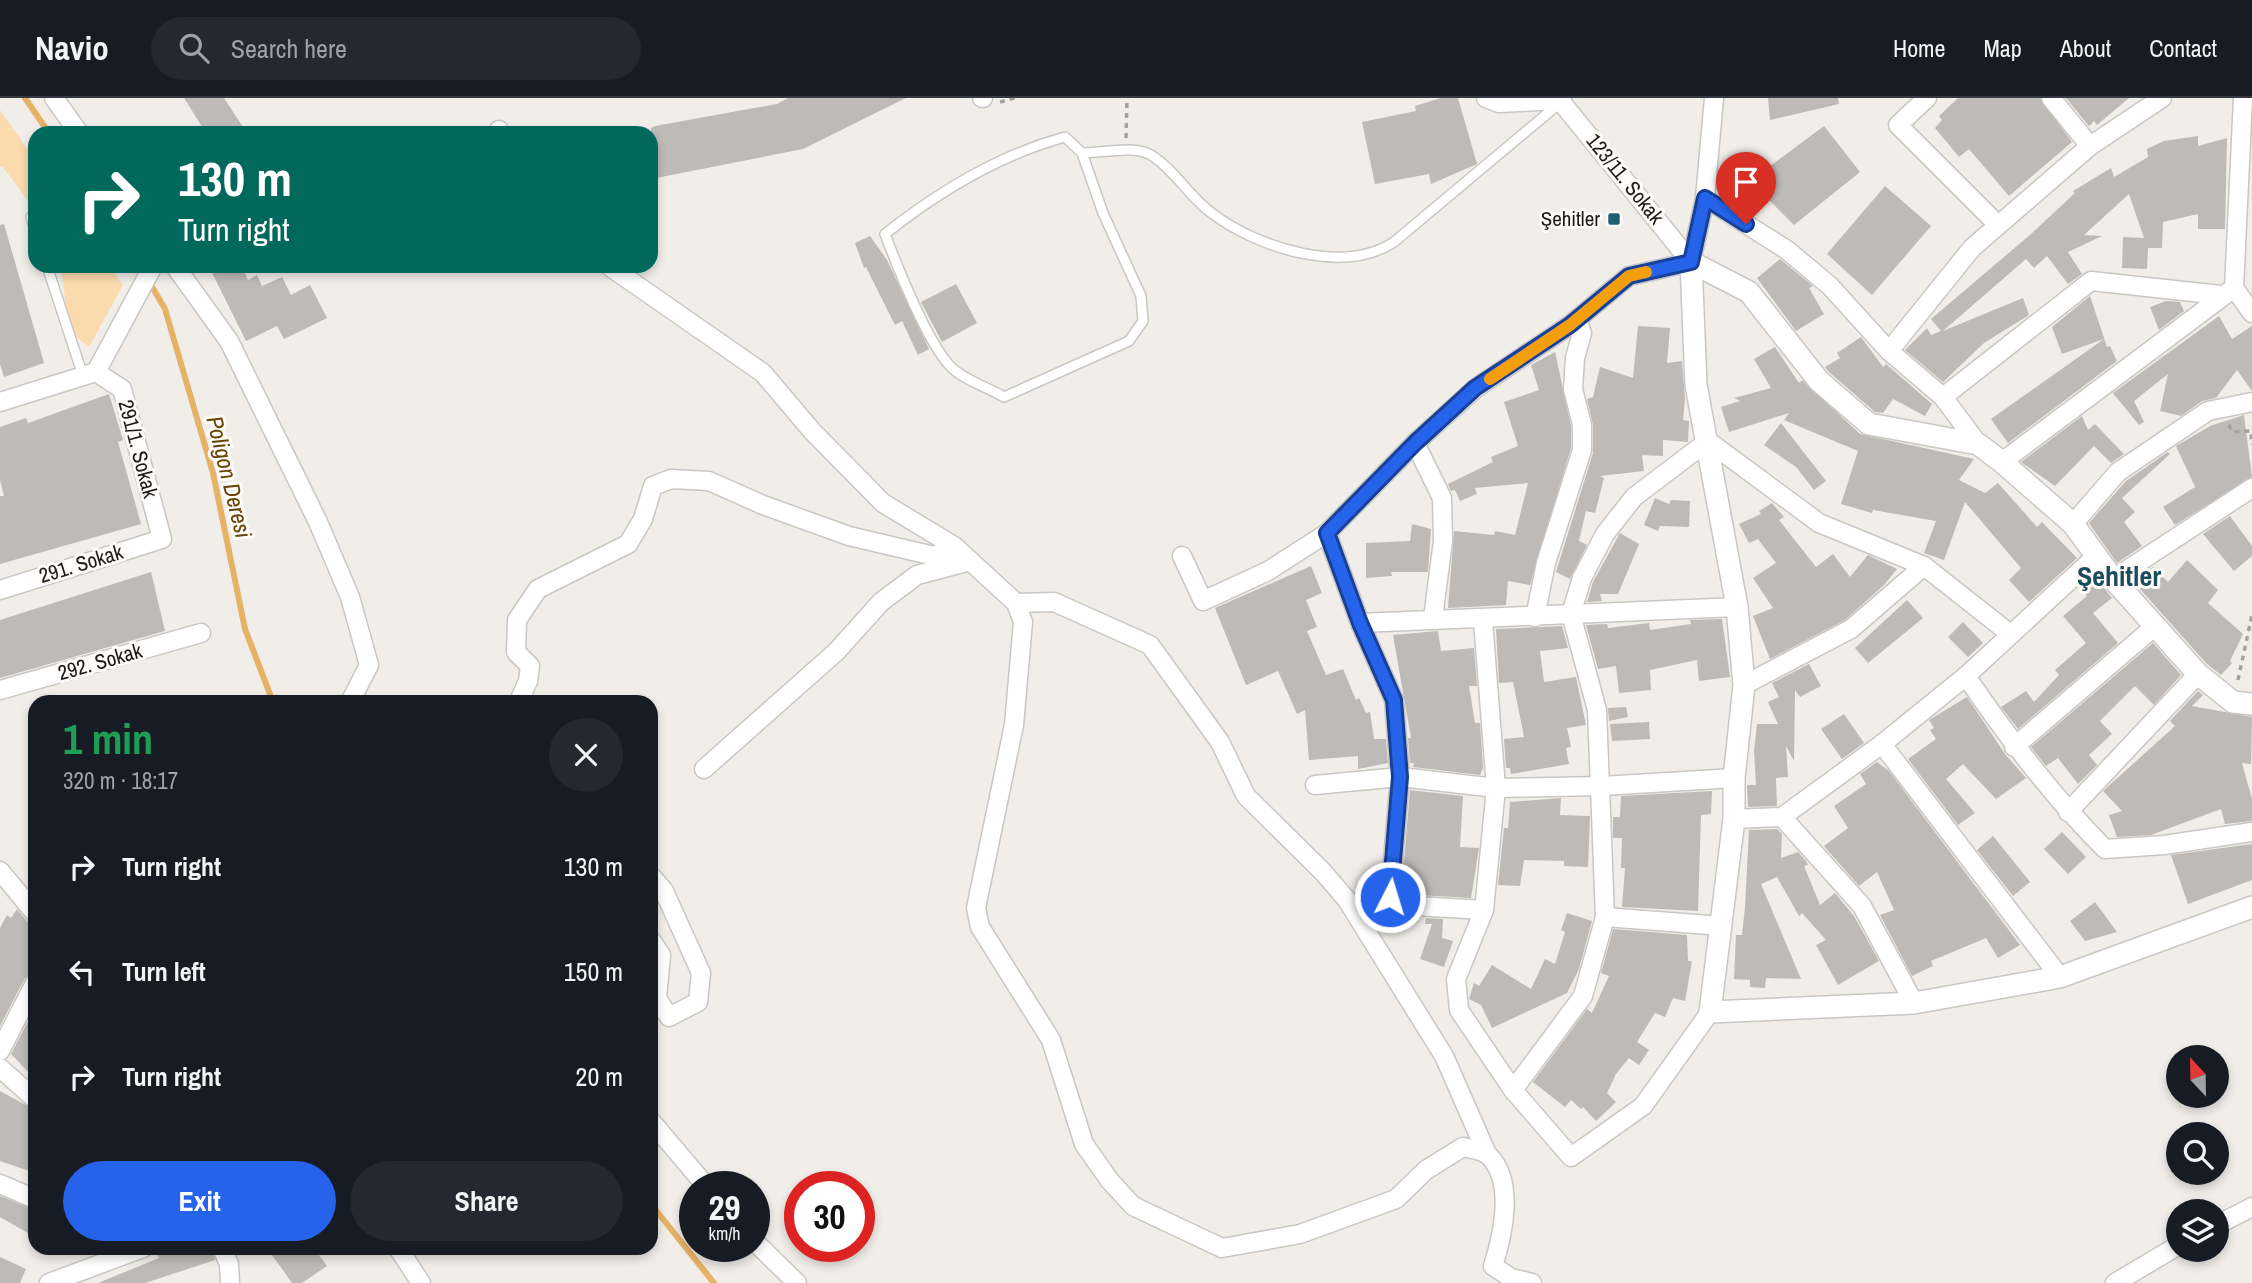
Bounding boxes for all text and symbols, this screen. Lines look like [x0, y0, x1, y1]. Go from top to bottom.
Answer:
search box [151, 17, 641, 80]
text: Navio [35, 26, 109, 70]
icon: search [175, 29, 213, 67]
text: Search here [231, 31, 347, 66]
text: Home [1893, 32, 1945, 64]
text: Map [1983, 32, 2022, 64]
text: About [2060, 32, 2111, 64]
text: Contact [2149, 32, 2217, 64]
street label: 123/11. Sokak [1580, 127, 1671, 230]
text: 130 m [178, 145, 292, 211]
pin [1716, 152, 1776, 224]
icon: right [63, 154, 154, 245]
icon: arrive [1727, 163, 1765, 201]
place label: Şehitler [1541, 204, 1600, 233]
text: Turn right [178, 208, 290, 251]
marker: Şehitler [1606, 211, 1622, 227]
street label: 291/1. Sokak [111, 397, 166, 502]
water label: Poligon Deresi [199, 413, 260, 542]
street label: 291. Sokak [35, 537, 127, 590]
district label: Şehitler [2077, 557, 2161, 595]
street label: 292. Sokak [54, 636, 146, 687]
text: 1 min [63, 711, 153, 767]
button: close [549, 718, 623, 792]
text: 320 m · 18:17 [63, 765, 178, 796]
icon: right [63, 848, 101, 886]
text: Turn right [122, 849, 221, 884]
text: 130 m [564, 849, 623, 884]
position arrow [1353, 860, 1427, 934]
icon: left [63, 953, 101, 991]
text: Turn left [122, 954, 206, 989]
text: 150 m [564, 954, 623, 989]
north arrow [2166, 1045, 2230, 1108]
map controls [2166, 1045, 2229, 1262]
icon: right [63, 1058, 101, 1096]
text: Turn right [122, 1059, 221, 1094]
text: 20 m [576, 1059, 623, 1094]
button: search [2166, 1122, 2229, 1185]
button: Exit [63, 1161, 336, 1241]
button: Share [350, 1161, 623, 1241]
speed limit sign: 30 [784, 1171, 875, 1262]
text: 29 [709, 1184, 740, 1231]
button: layers [2166, 1199, 2229, 1262]
text: km/h [709, 1221, 741, 1246]

